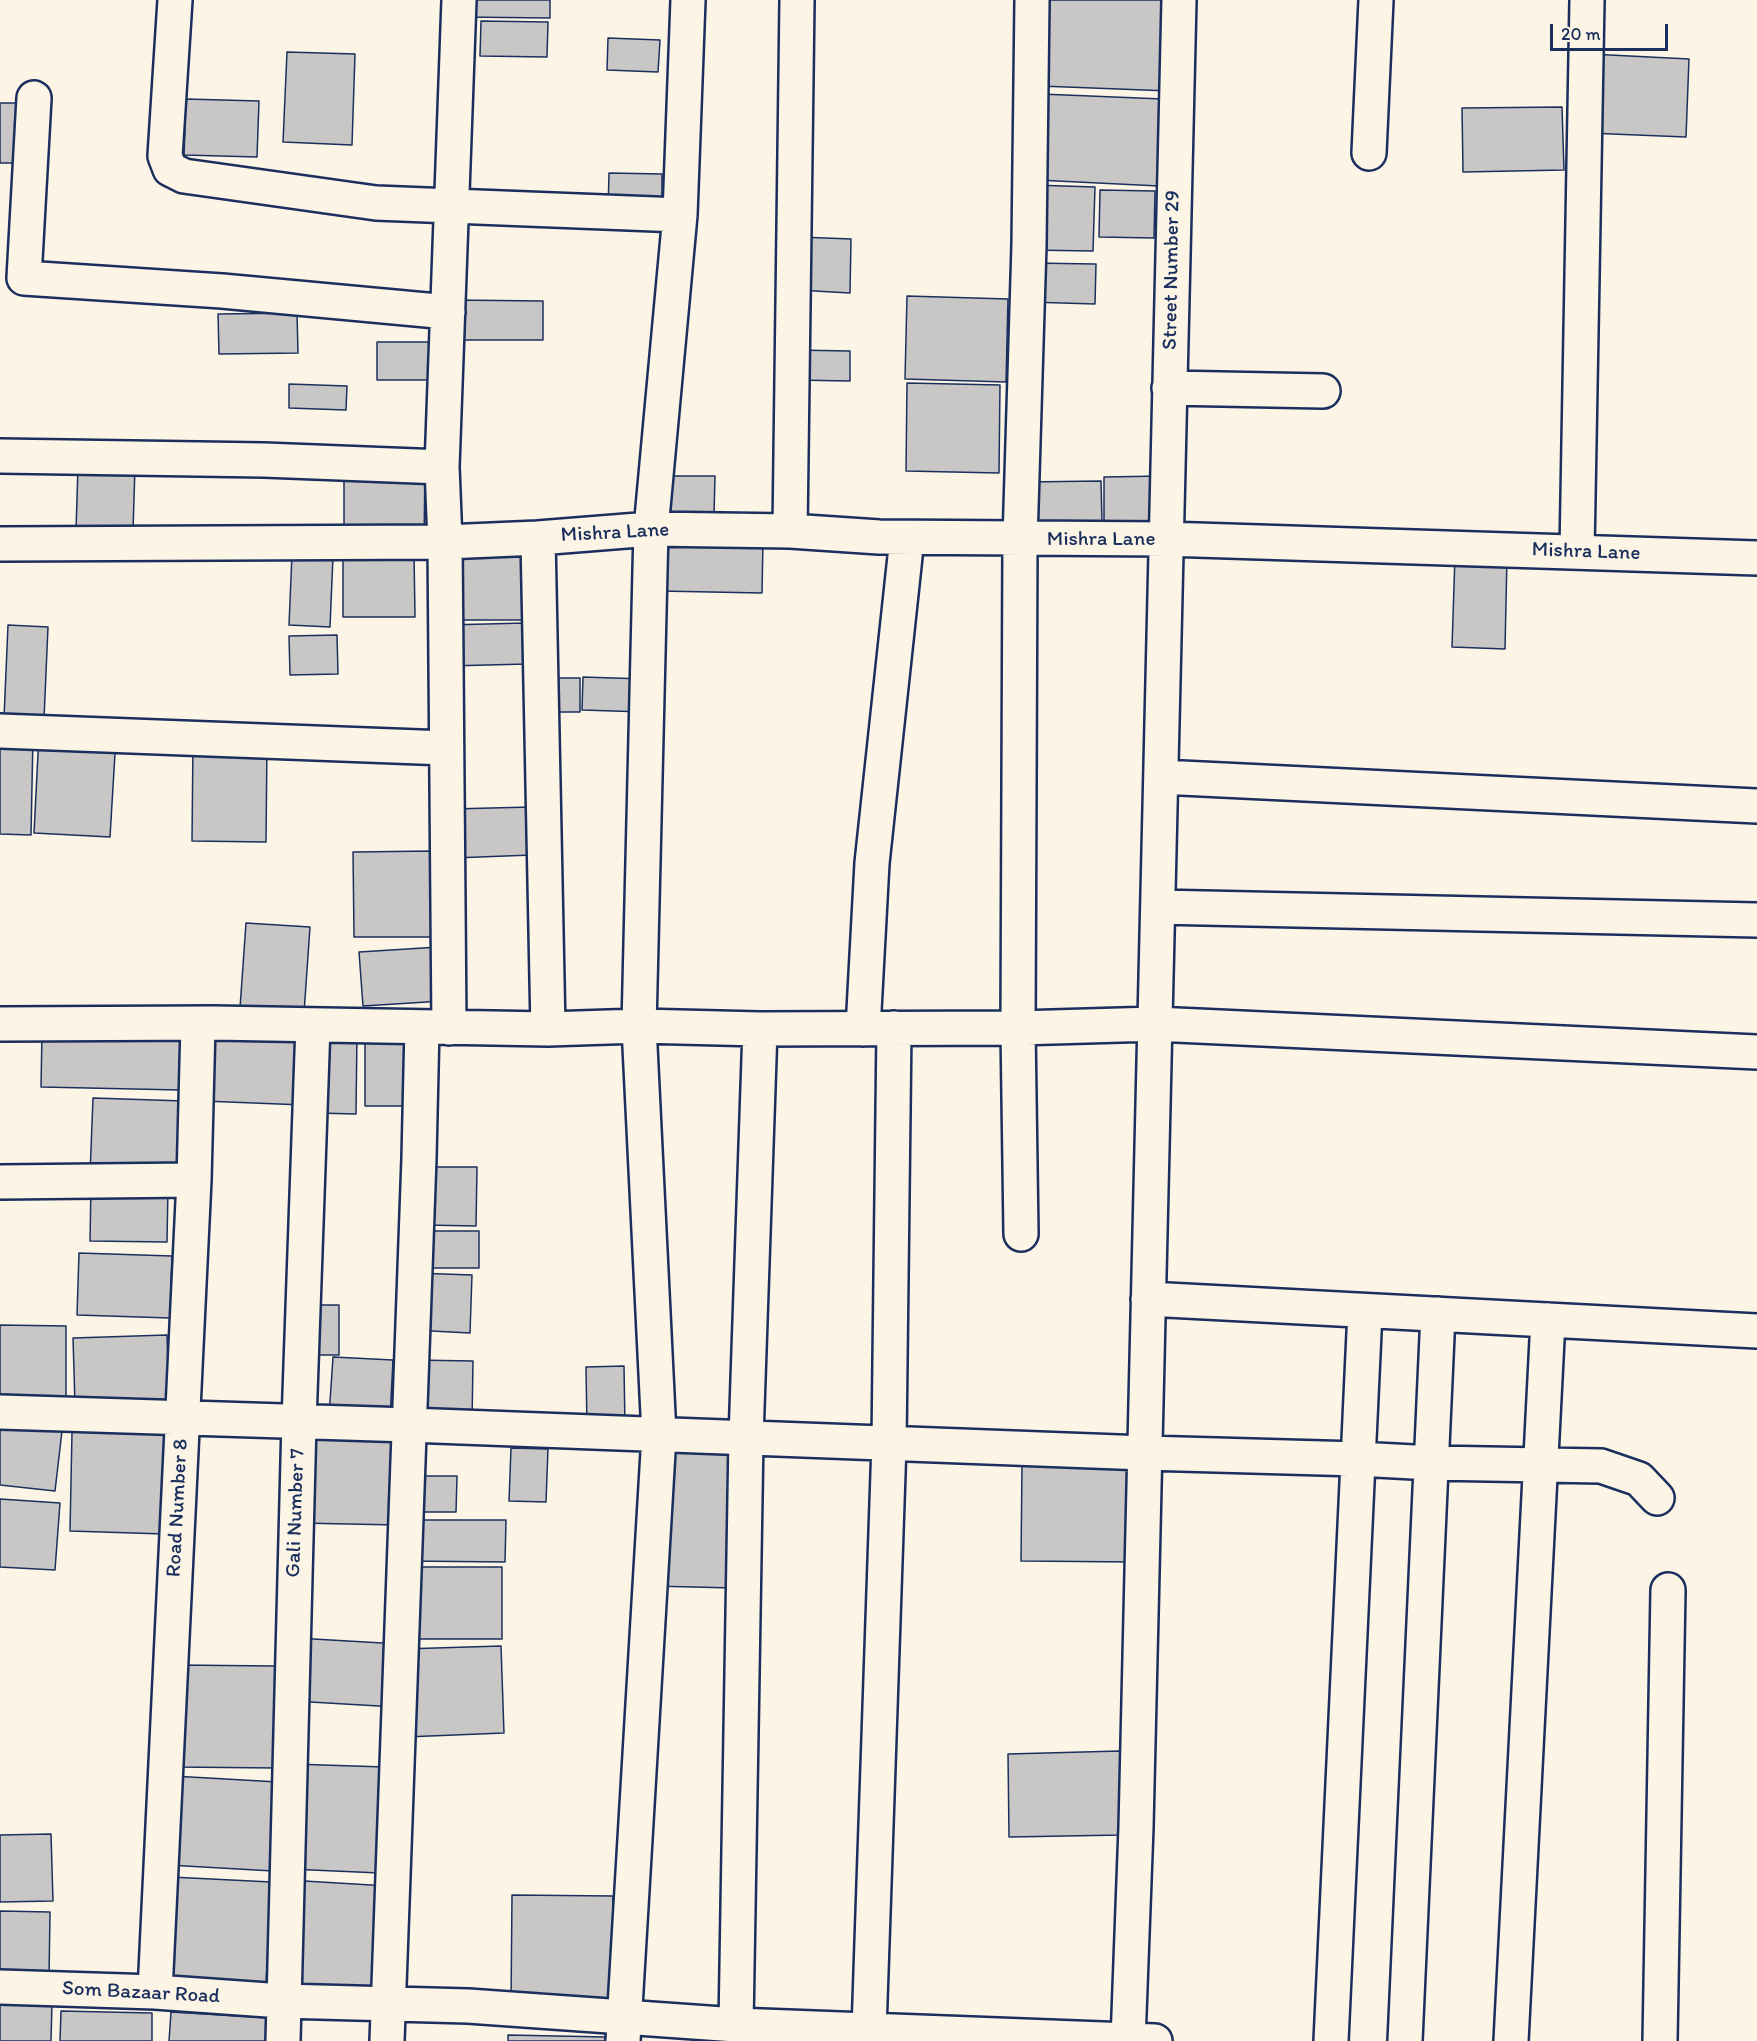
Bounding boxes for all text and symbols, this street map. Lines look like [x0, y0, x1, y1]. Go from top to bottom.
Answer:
scale bar [1553, 12, 1672, 50]
text: 20 m [1561, 23, 1601, 45]
street label: Street Number 29 [1158, 190, 1186, 350]
street label: Mishra Lane [560, 518, 670, 548]
street label: Mishra Lane [1047, 527, 1155, 553]
street label: Mishra Lane [1531, 538, 1641, 566]
street label: Road Number 8 [162, 1438, 194, 1578]
street label: Gali Number 7 [281, 1448, 311, 1578]
street label: Som Bazaar Road [61, 1976, 221, 2010]

